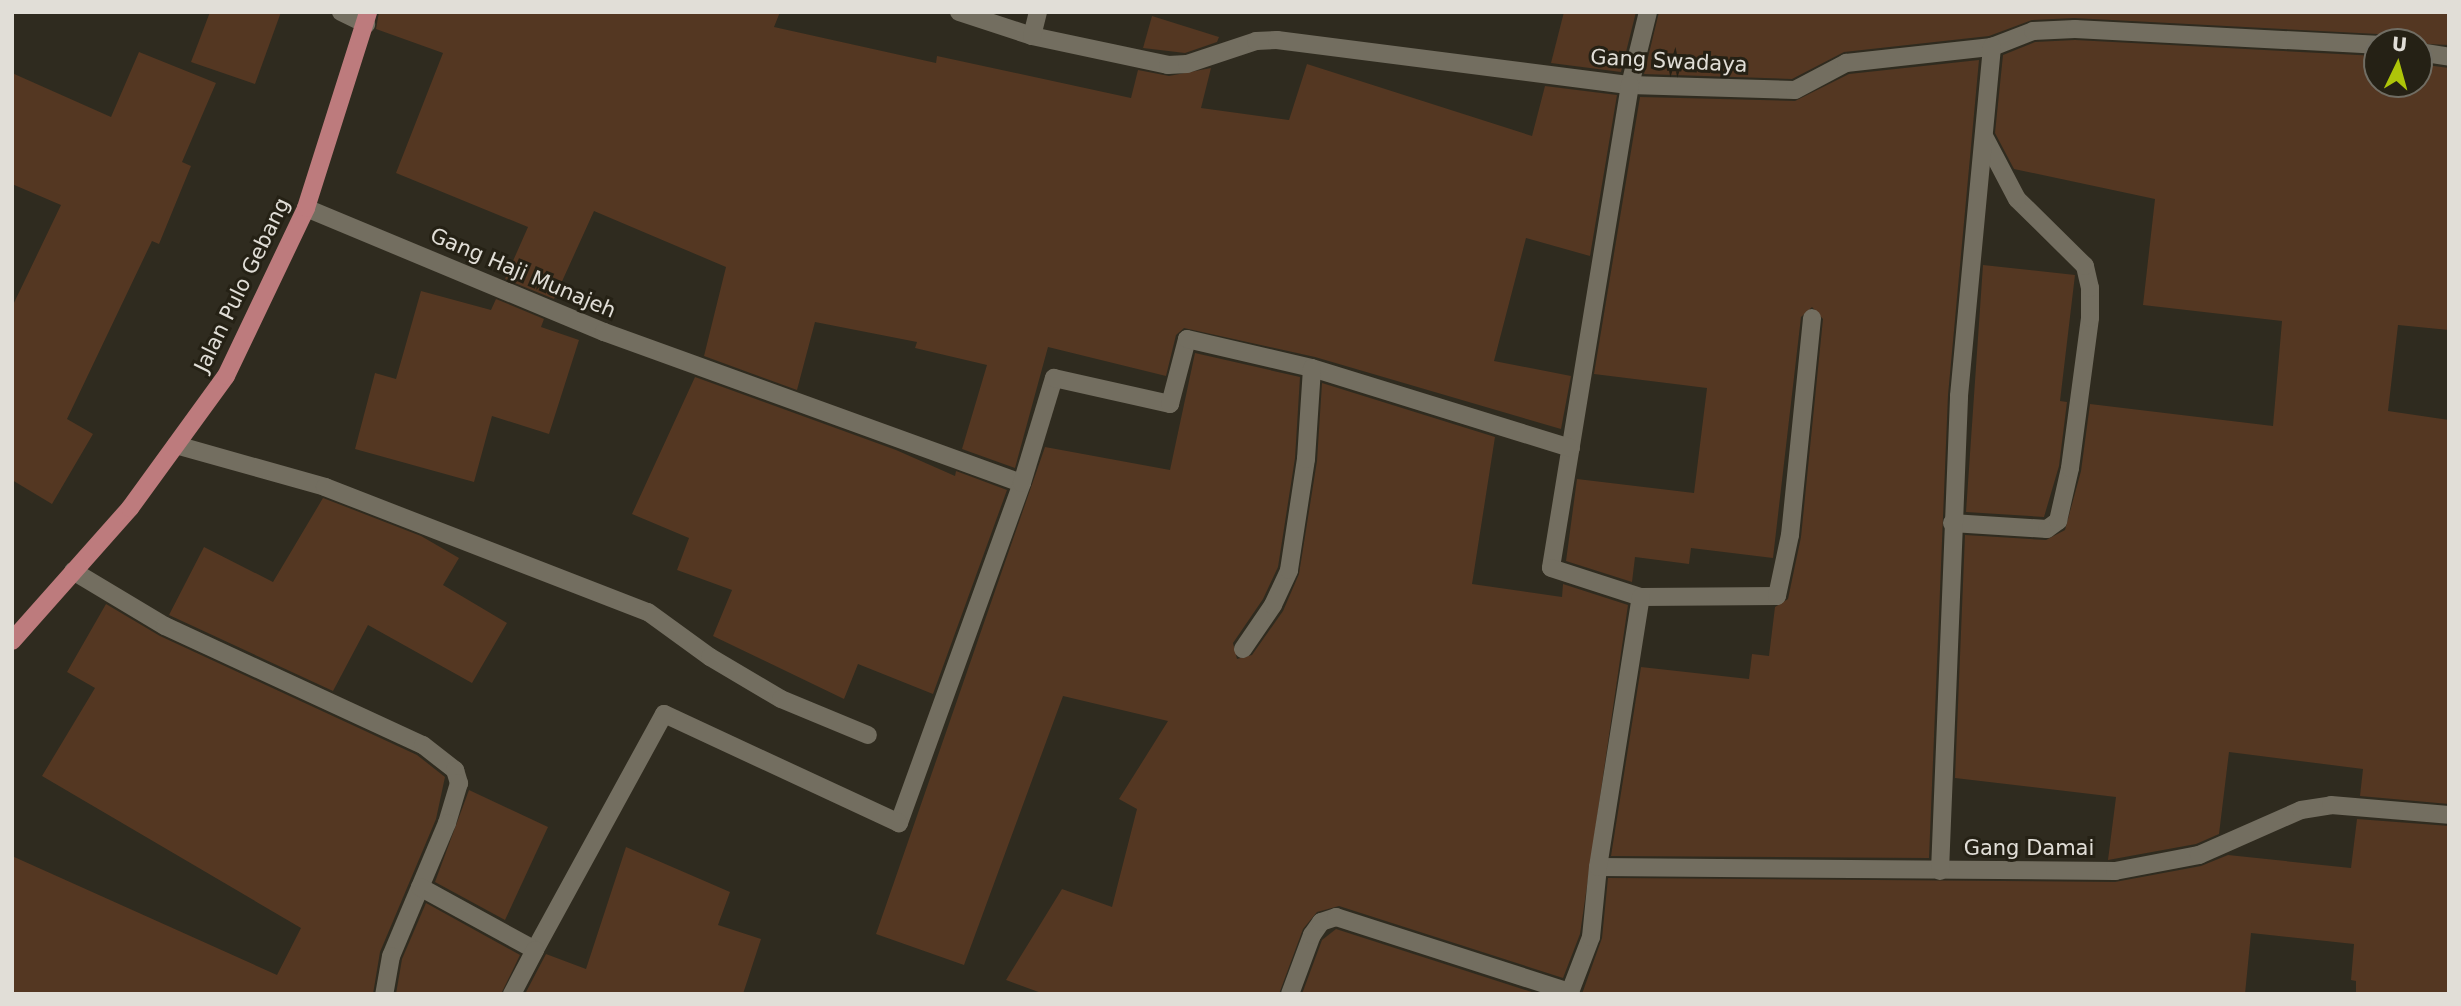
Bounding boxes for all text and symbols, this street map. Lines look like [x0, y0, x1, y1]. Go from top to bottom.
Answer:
north arrow [2363, 28, 2433, 98]
text: U [2391, 32, 2408, 56]
street label: Gang Swadaya [1590, 44, 1748, 78]
street label: Jalan Pulo Gebang [189, 194, 295, 376]
street label: Gang Haji Munajeh [426, 222, 620, 324]
street label: Gang Damai [1964, 835, 2094, 861]

